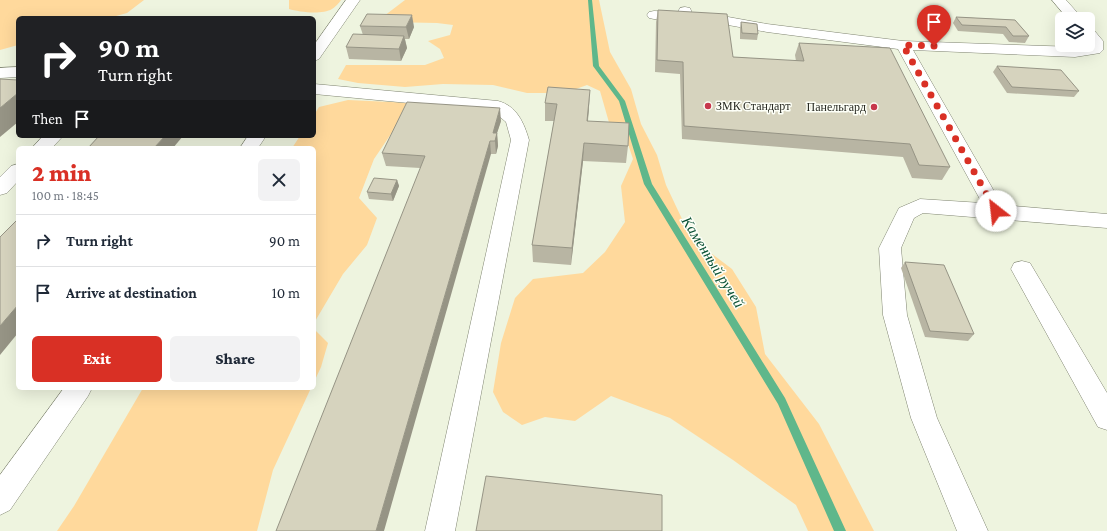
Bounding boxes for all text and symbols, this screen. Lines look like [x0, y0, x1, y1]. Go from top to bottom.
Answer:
pin [917, 5, 951, 46]
icon: arrive [923, 11, 945, 33]
map controls [1055, 12, 1095, 52]
button: layers [1055, 12, 1095, 52]
icon: right [32, 32, 84, 84]
text: 90 m [98, 32, 159, 63]
text: Turn right [98, 65, 172, 85]
place label: ЗМК Стандарт [716, 99, 791, 113]
place label: Панельгард [807, 100, 866, 114]
marker: ЗМК Стандарт [703, 101, 713, 111]
marker: Панельгард [869, 102, 879, 112]
icon: arrive [71, 108, 93, 130]
text: Then [32, 111, 63, 127]
text: 2 min [32, 159, 91, 186]
button: close [258, 159, 300, 201]
text: 100 m · 18:45 [32, 188, 99, 203]
position arrow [975, 190, 1017, 232]
water label: Каменный ручей [678, 213, 748, 311]
icon: right [32, 230, 54, 252]
text: Turn right [66, 233, 133, 249]
text: 90 m [269, 233, 300, 249]
icon: arrive [32, 282, 54, 304]
text: Arrive at destination [66, 285, 197, 301]
text: 10 m [272, 285, 300, 301]
button: Exit [32, 336, 162, 382]
button: Share [170, 336, 300, 382]

